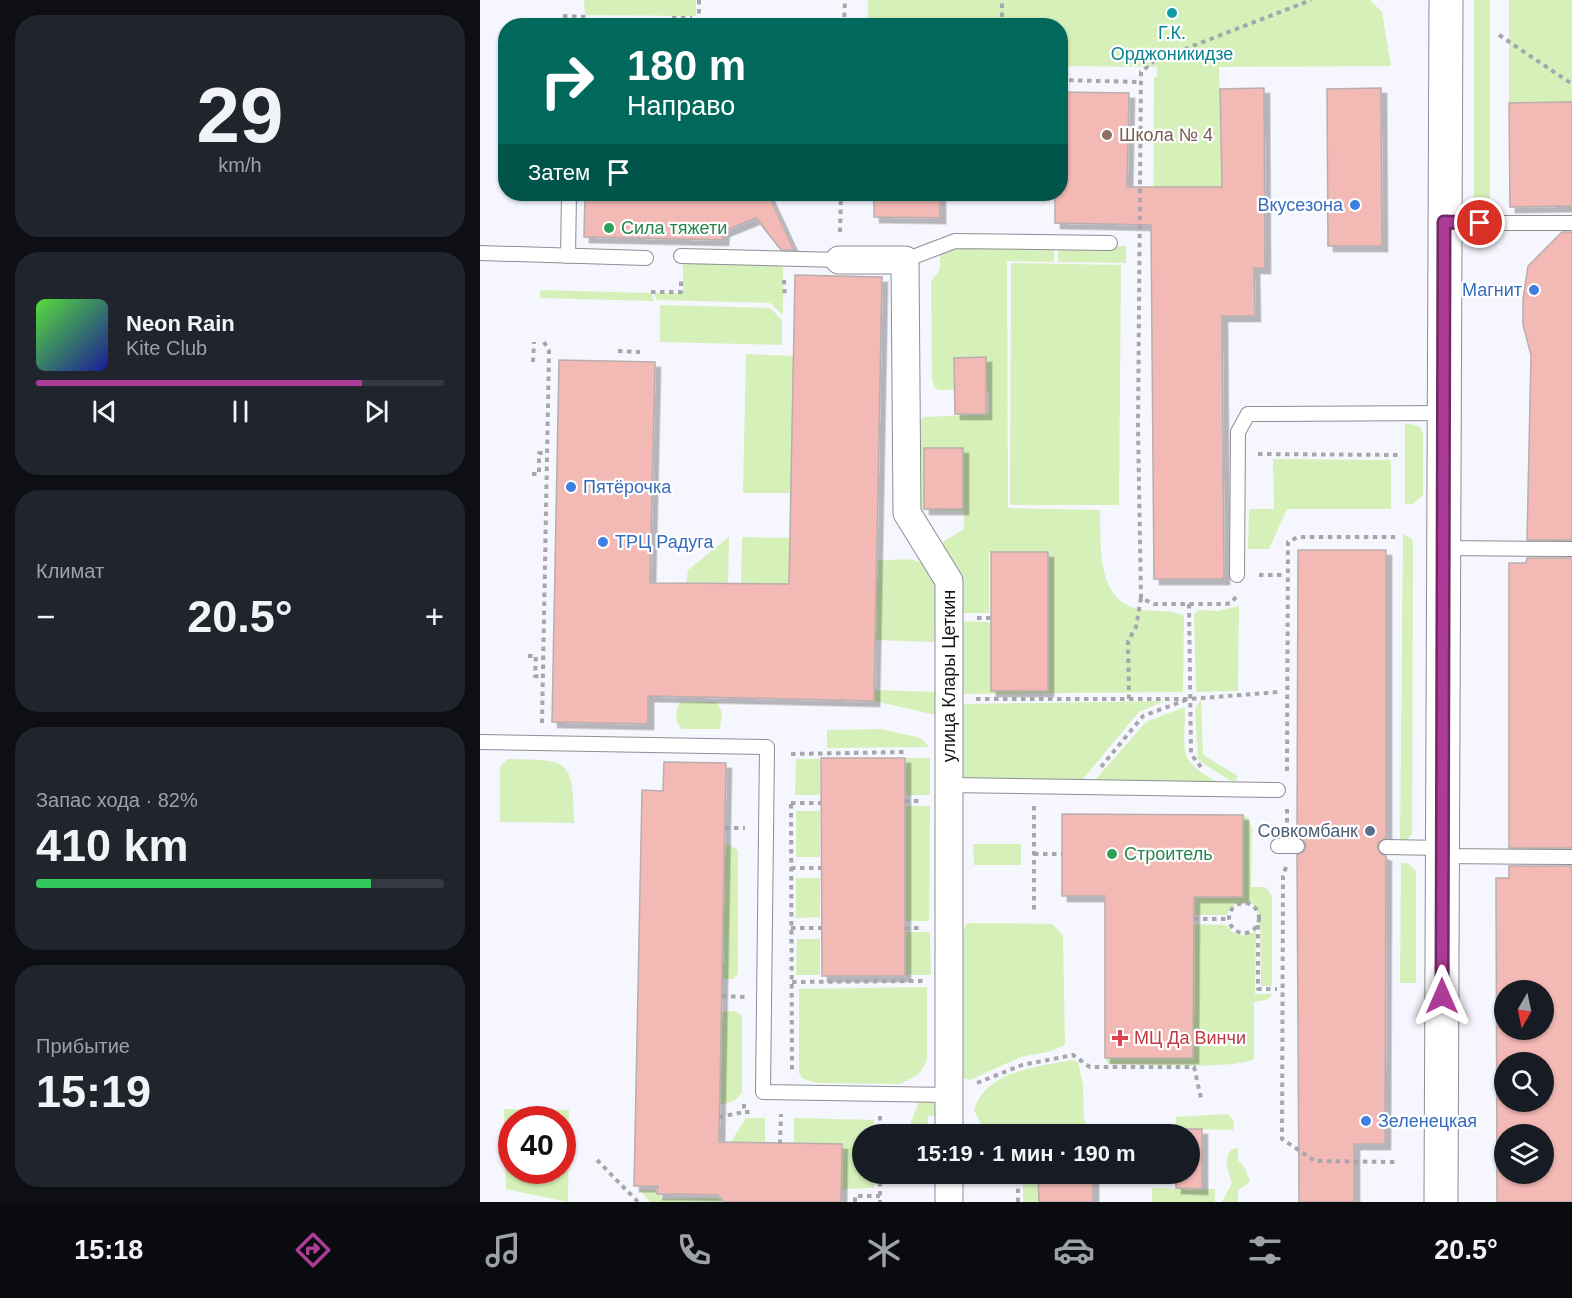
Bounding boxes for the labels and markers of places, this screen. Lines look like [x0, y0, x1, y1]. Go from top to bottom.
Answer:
marker: Г.К. Орджоникидзе [1165, 6, 1179, 20]
place label: Г.К. Орджоникидзе [1111, 23, 1233, 64]
place label: Школа № 4 [1119, 125, 1213, 145]
marker: Школа № 4 [1100, 128, 1114, 142]
place label: Вкусезона [1257, 195, 1344, 215]
pin [1454, 197, 1505, 248]
marker: Вкусезона [1348, 198, 1362, 212]
place label: Сила тяжети [621, 218, 727, 238]
marker: Сила тяжети [602, 221, 616, 235]
place label: Магнит [1462, 280, 1522, 300]
marker: Магнит [1527, 283, 1541, 297]
place label: Пятёрочка [583, 477, 672, 497]
marker: Пятёрочка [564, 480, 578, 494]
place label: ТРЦ Радуга [615, 532, 714, 552]
marker: ТРЦ Радуга [596, 535, 610, 549]
place label: Совкомбанк [1257, 821, 1358, 841]
marker: Совкомбанк [1363, 824, 1377, 838]
place label: Строитель [1124, 844, 1213, 864]
marker: Строитель [1105, 847, 1119, 861]
place label: МЦ Да Винчи [1134, 1028, 1246, 1048]
marker: МЦ Да Винчи [1111, 1029, 1129, 1047]
place label: Зеленецкая [1378, 1111, 1477, 1131]
marker: Зеленецкая [1359, 1114, 1373, 1128]

